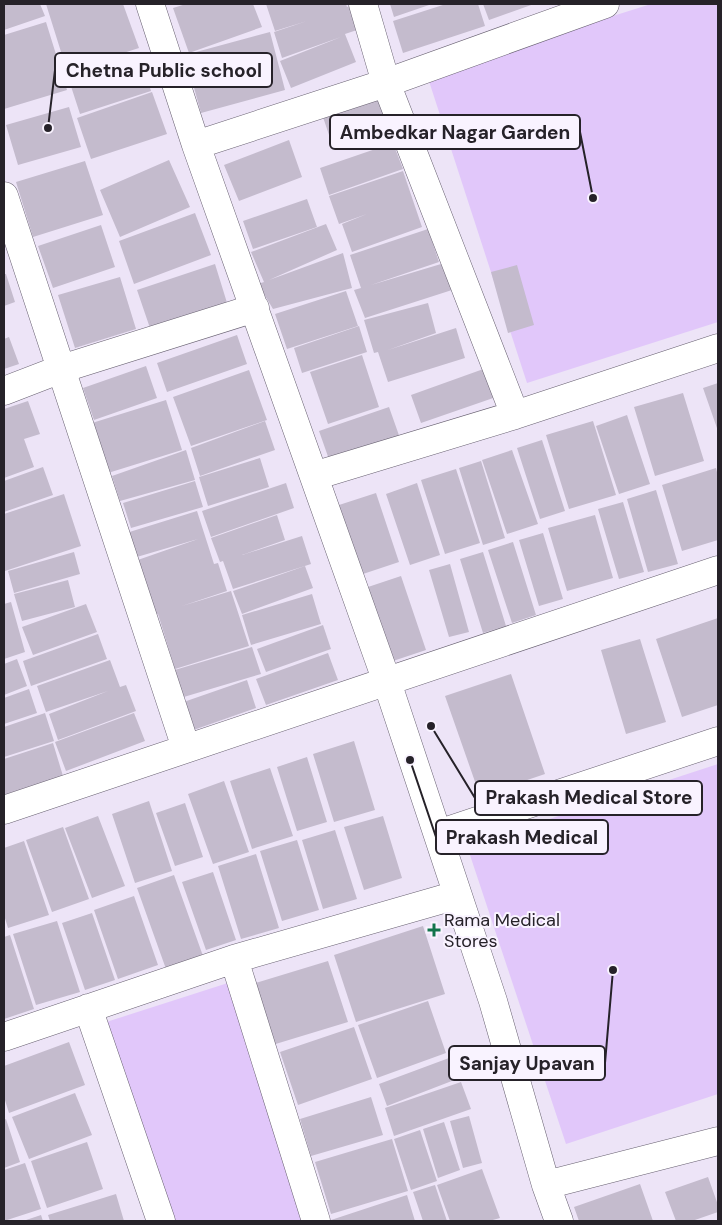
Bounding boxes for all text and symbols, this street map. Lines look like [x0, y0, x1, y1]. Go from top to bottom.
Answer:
callout: Chetna Public school [55, 53, 272, 87]
text: Chetna Public school [66, 58, 262, 83]
callout: Ambedkar Nagar Garden [330, 115, 580, 149]
text: Ambedkar Nagar Garden [340, 120, 570, 145]
callout: Prakash Medical Store [475, 781, 702, 815]
text: Prakash Medical Store [486, 785, 692, 810]
callout: Prakash Medical [436, 820, 608, 854]
text: Prakash Medical [446, 825, 598, 850]
place label: Rama Medical Stores [444, 908, 560, 953]
marker: Rama Medical Stores [428, 924, 440, 936]
callout: Sanjay Upavan [449, 1046, 605, 1080]
text: Sanjay Upavan [459, 1051, 595, 1076]

